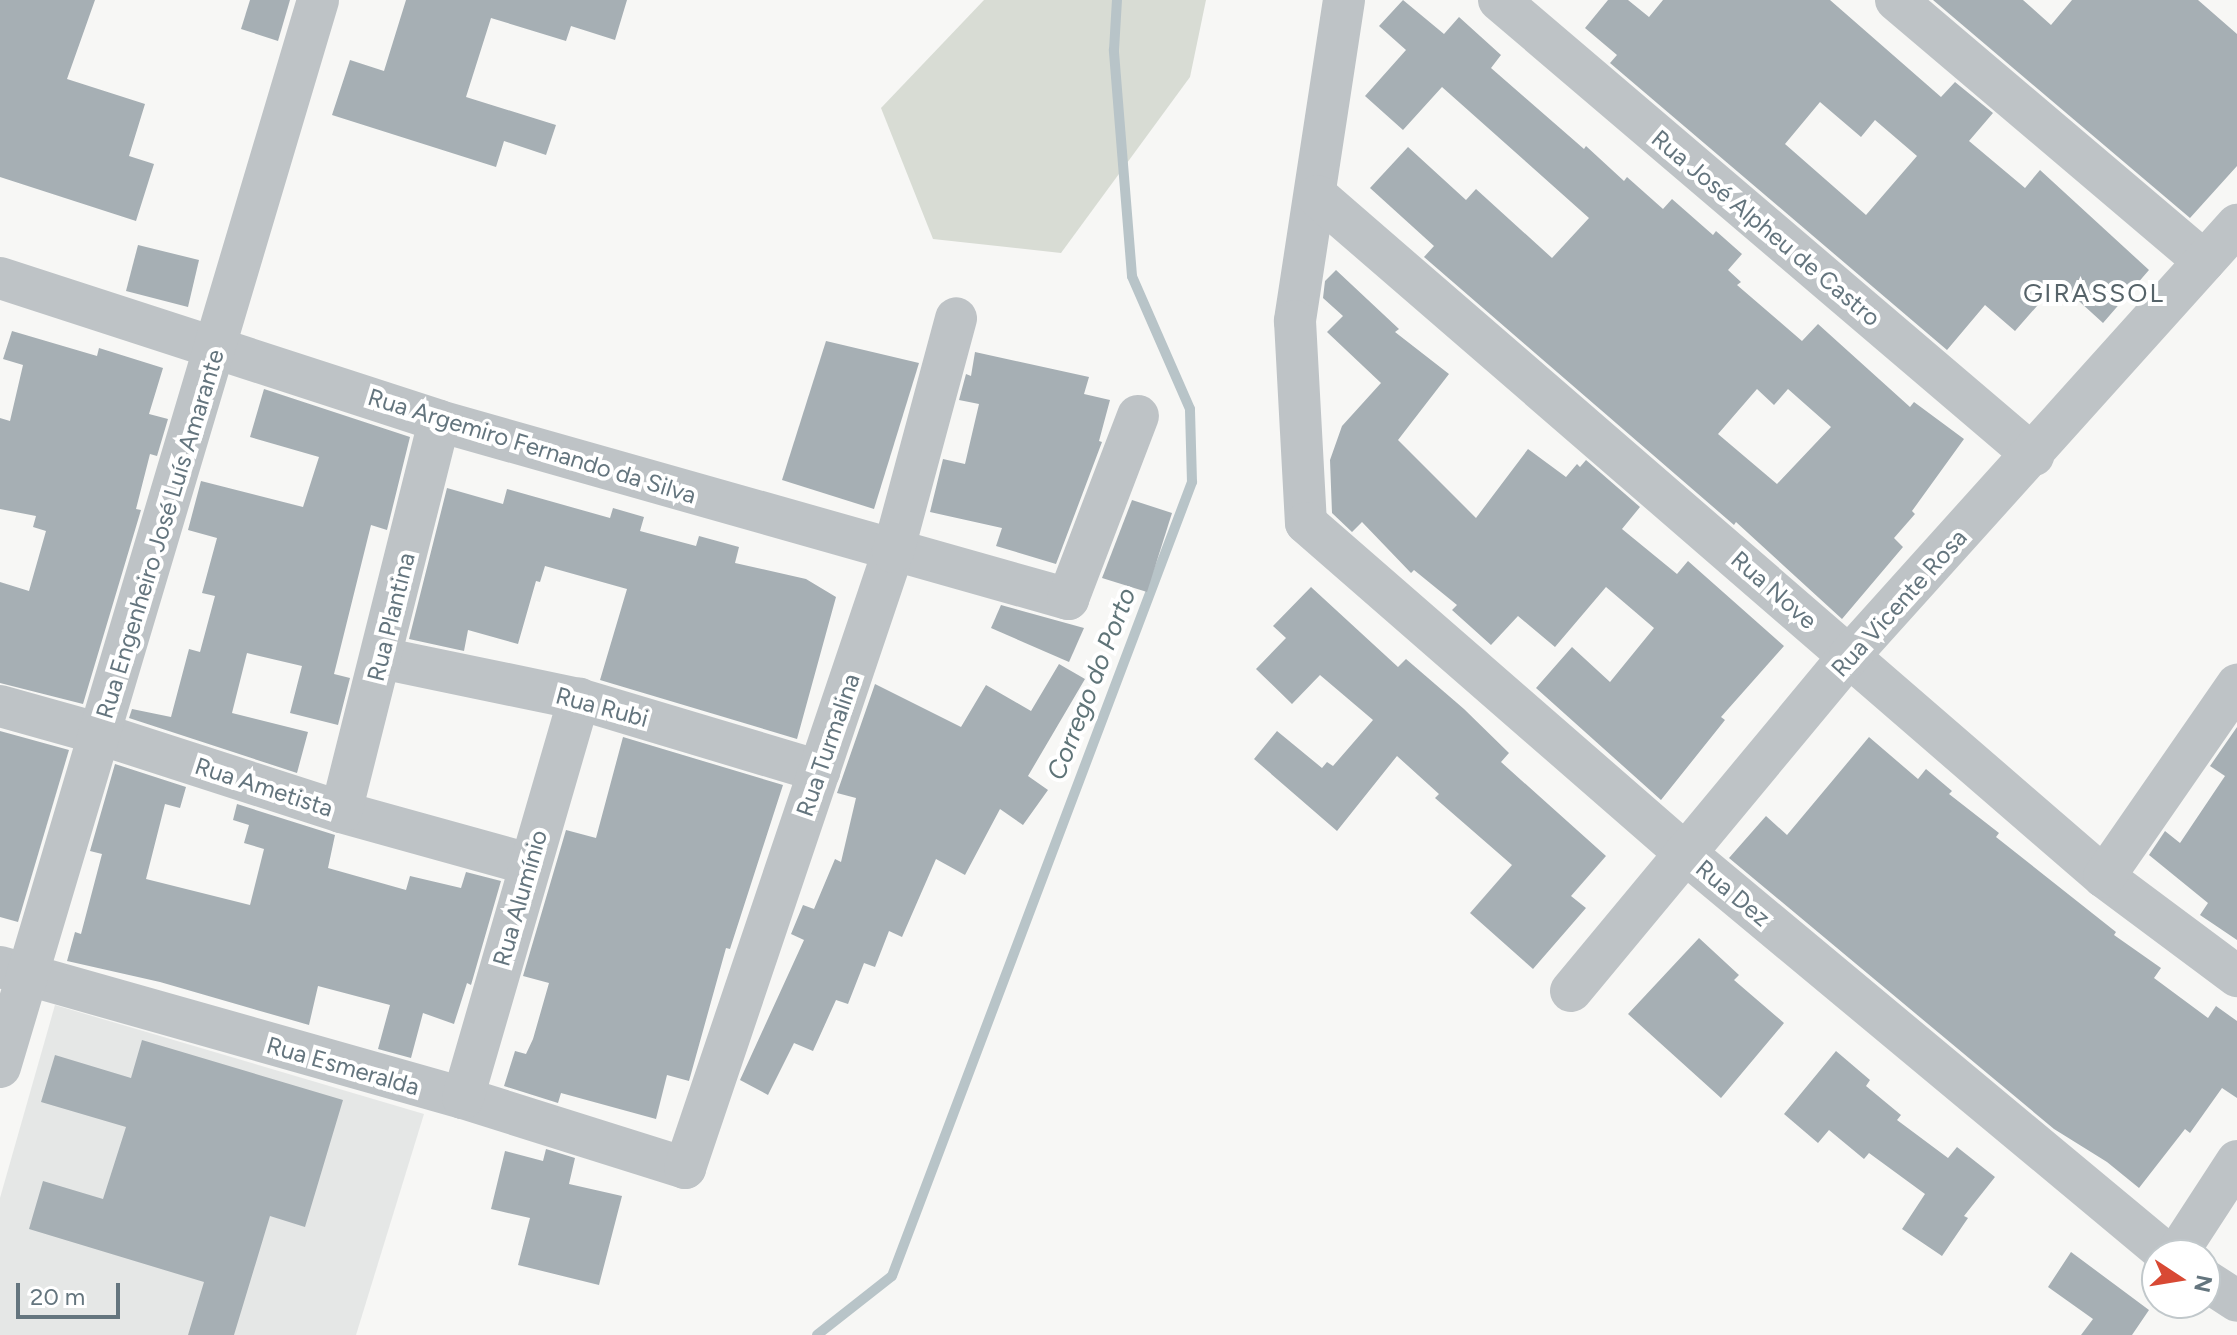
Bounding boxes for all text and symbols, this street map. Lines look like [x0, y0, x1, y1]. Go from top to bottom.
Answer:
street label: Rua José Alpheu de Castro [1646, 124, 1886, 332]
district label: GIRASSOL [2023, 278, 2165, 310]
street label: Rua Engenheiro José Luís Amarante [90, 346, 230, 722]
street label: Rua Argemiro Fernando da Silva [365, 382, 699, 510]
street label: Rua Vicente Rosa [1825, 523, 1973, 683]
street label: Rua Nove [1725, 545, 1823, 635]
street label: Rua Plantina [361, 550, 421, 684]
water label: Corrego do Porto [1041, 584, 1143, 784]
street label: Rua Turmalina [790, 670, 866, 820]
street label: Rua Rubi [553, 681, 651, 733]
street label: Rua Ametista [191, 751, 337, 823]
street label: Rua Alumínio [487, 827, 553, 969]
street label: Rua Dez [1690, 854, 1776, 932]
street label: Rua Esmeralda [263, 1030, 423, 1102]
north arrow [2141, 1239, 2221, 1319]
scale bar [20, 1267, 124, 1317]
text: N [2188, 1273, 2218, 1295]
text: 20 m [30, 1282, 85, 1311]

